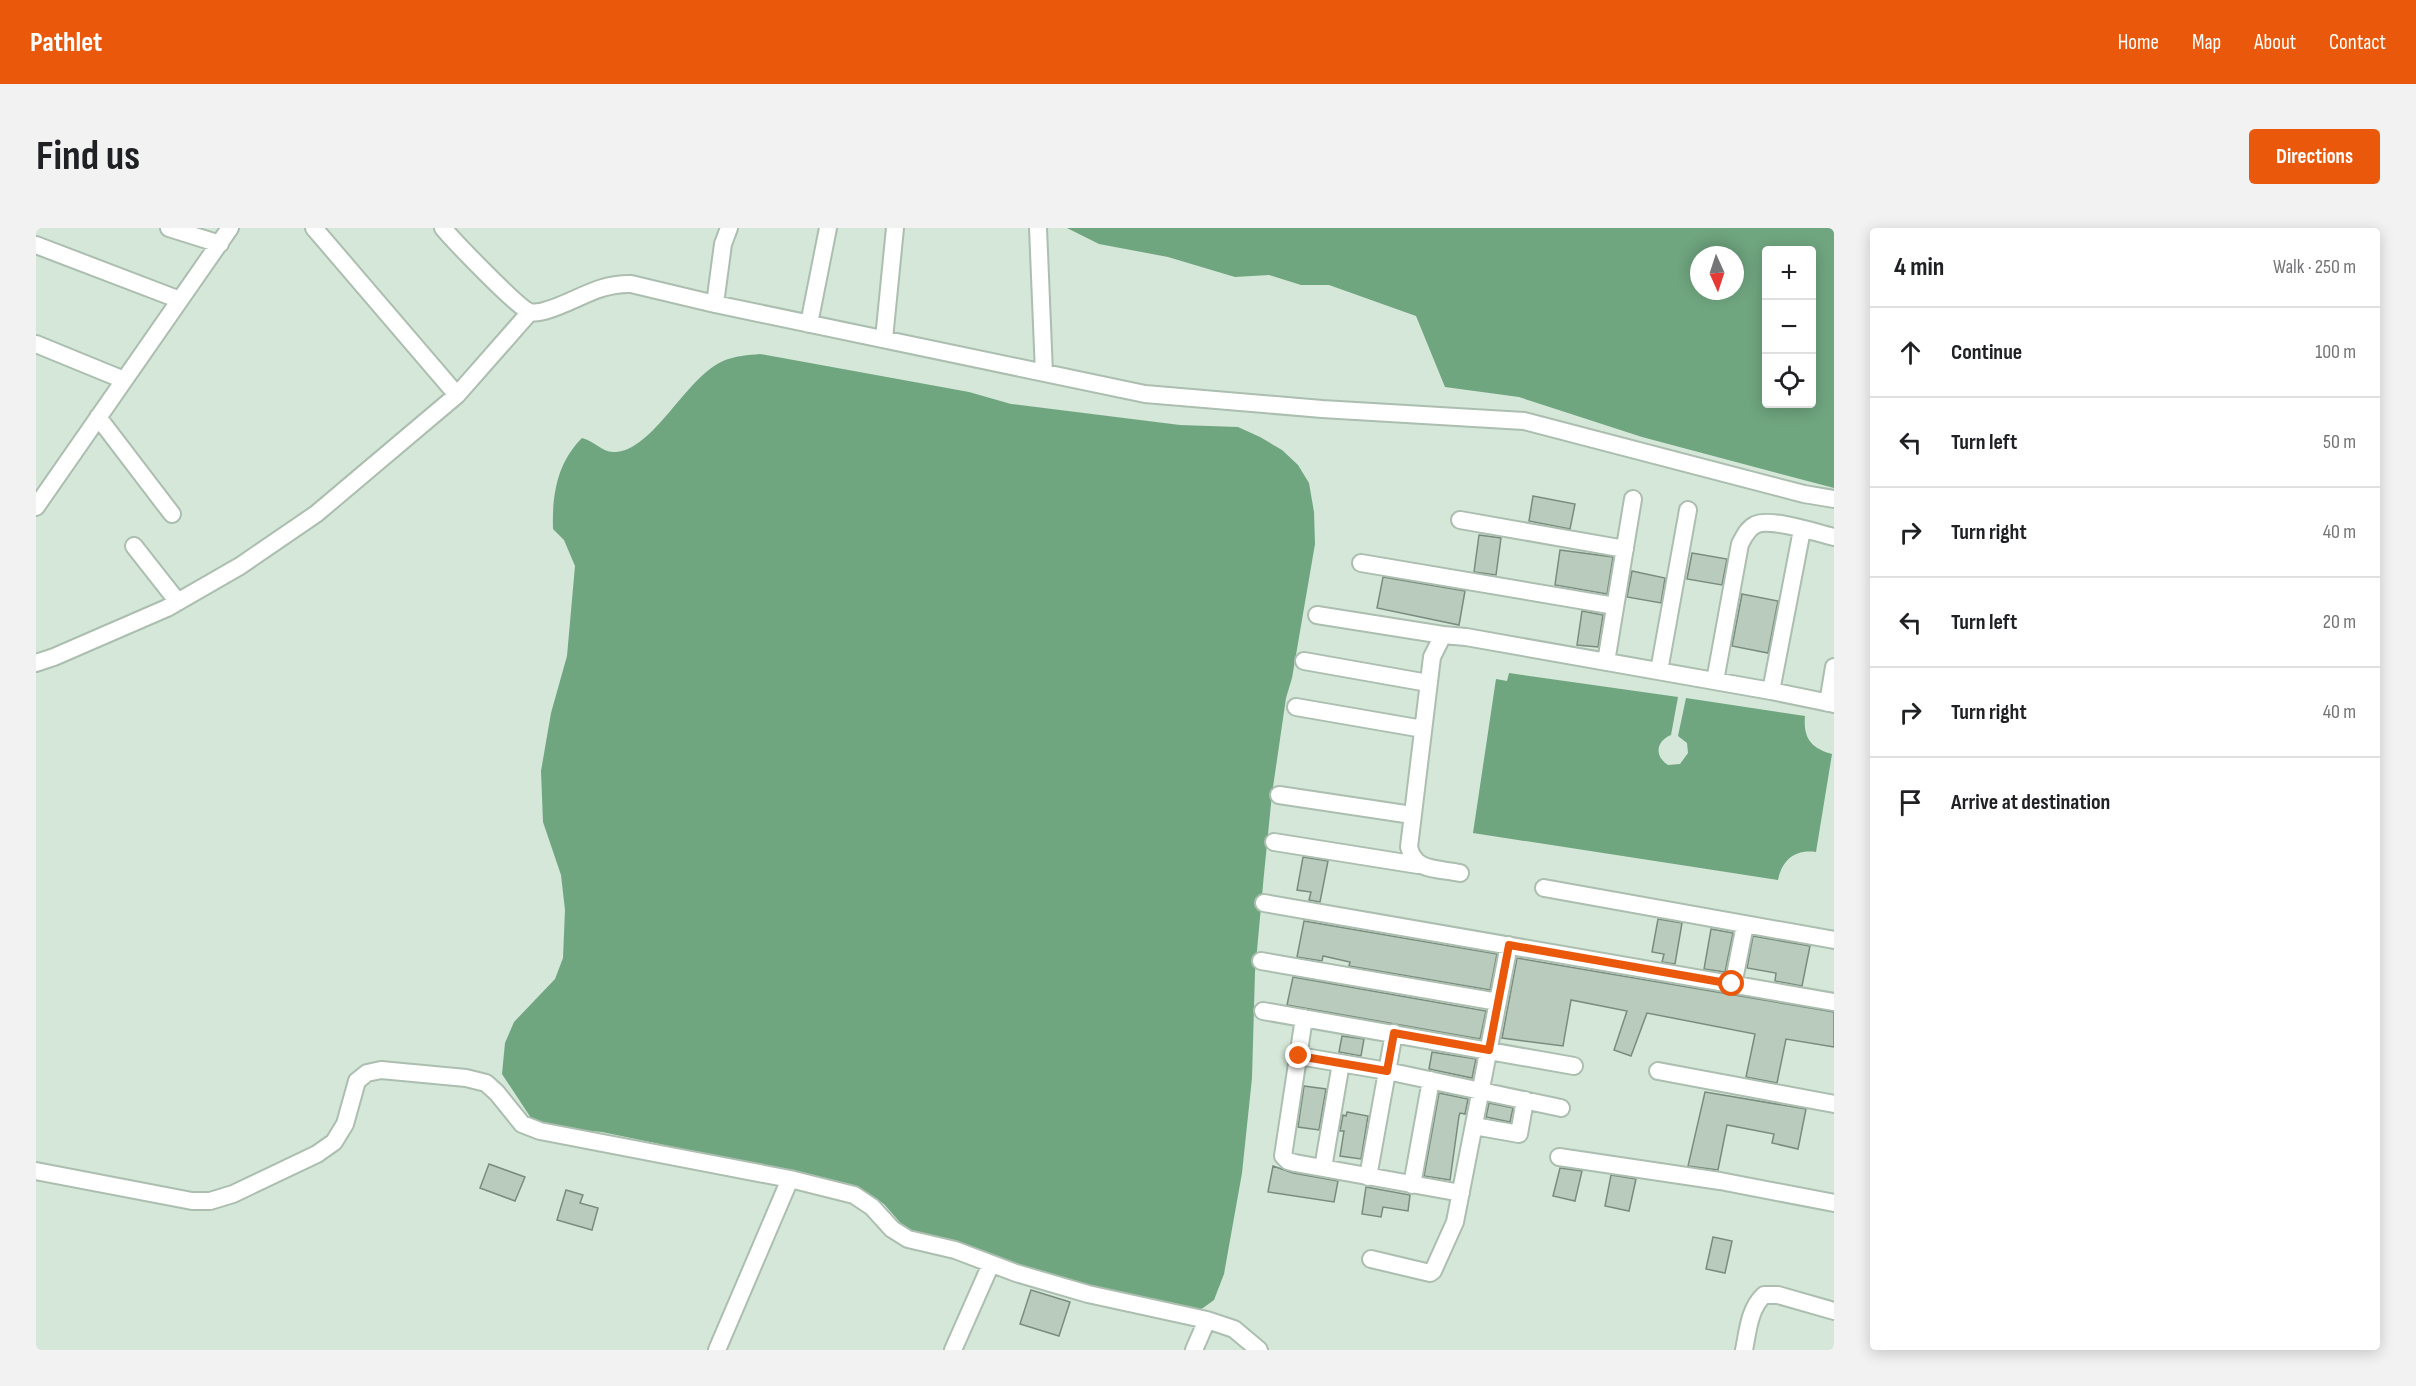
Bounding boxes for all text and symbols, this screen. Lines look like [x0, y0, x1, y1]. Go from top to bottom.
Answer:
text: Pathlet [30, 26, 102, 59]
text: Home [2118, 30, 2159, 55]
text: Map [2192, 30, 2221, 55]
text: About [2254, 30, 2296, 55]
text: Contact [2329, 30, 2386, 55]
button: Directions [2249, 129, 2380, 184]
text: Find us [36, 131, 140, 182]
north arrow [1690, 246, 1744, 300]
map controls [1762, 246, 1816, 408]
button: + [1762, 246, 1816, 300]
text: 4 min [1894, 252, 1944, 283]
text: Walk · 250 m [2273, 255, 2356, 279]
button: − [1762, 300, 1816, 354]
icon: ahead [1894, 336, 1927, 369]
text: Continue [1951, 339, 2022, 366]
text: 100 m [2315, 340, 2356, 364]
button: locate [1762, 354, 1816, 408]
icon: left [1894, 426, 1927, 459]
text: Turn left [1951, 429, 2017, 456]
text: 50 m [2323, 430, 2356, 454]
icon: right [1894, 516, 1927, 549]
text: Turn right [1951, 519, 2027, 546]
text: 40 m [2323, 520, 2356, 544]
icon: left [1894, 606, 1927, 639]
text: Turn left [1951, 609, 2017, 636]
text: 20 m [2323, 610, 2356, 634]
icon: right [1894, 696, 1927, 729]
text: Turn right [1951, 699, 2027, 726]
text: 40 m [2323, 700, 2356, 724]
icon: arrive [1894, 786, 1927, 819]
text: Arrive at destination [1951, 789, 2110, 816]
route start [1718, 970, 1744, 996]
route end [1285, 1042, 1311, 1068]

